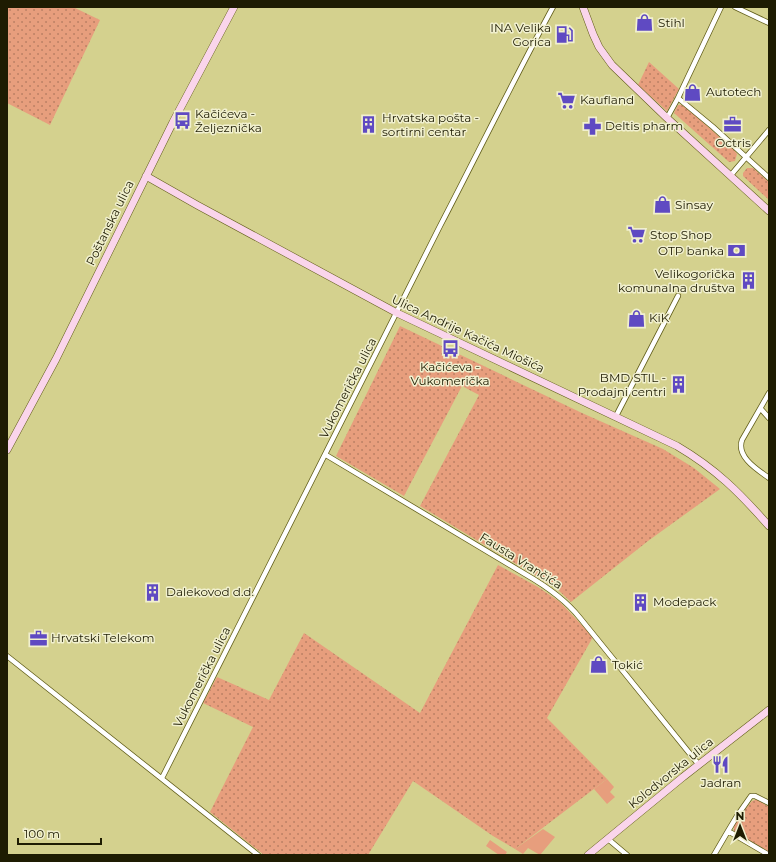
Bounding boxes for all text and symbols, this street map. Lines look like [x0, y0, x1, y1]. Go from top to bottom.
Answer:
shop icon: Stihl [635, 13, 655, 33]
place label: Stihl [658, 15, 685, 30]
place label: INA Velika Gorica [490, 20, 551, 49]
fuel station icon: INA Velika Gorica [554, 25, 574, 45]
shop icon: Autotech [683, 82, 703, 102]
place label: Autotech [706, 84, 761, 99]
supermarket icon: Kaufland [557, 90, 577, 110]
place label: Kaufland [580, 92, 634, 107]
place label: Kačićeva - Željeznička [195, 106, 262, 135]
place label: Hrvatska pošta - sortirni centar [382, 110, 479, 139]
bus stop icon: Kačićeva - Željeznička [172, 111, 192, 131]
office icon: Octris [723, 114, 743, 134]
building icon: Hrvatska pošta - sortirni centar [359, 115, 379, 135]
pharmacy icon: Deltis pharm [582, 116, 602, 136]
place label: Deltis pharm [605, 118, 683, 133]
place label: Octris [715, 135, 751, 150]
street label: Poštanska ulica [82, 178, 137, 268]
shop icon: Sinsay [652, 195, 672, 215]
place label: Sinsay [675, 197, 713, 212]
supermarket icon: Stop Shop [627, 225, 647, 245]
place label: Stop Shop [650, 227, 712, 242]
bank icon: OTP banka [727, 241, 747, 261]
place label: OTP banka [658, 243, 724, 258]
place label: Velikogorička komunalna društva [618, 266, 735, 295]
building icon: Velikogorička komunalna društva [738, 271, 758, 291]
street label: Ulica Andrije Kačića Miošića [389, 291, 547, 376]
shop icon: KiK [626, 308, 646, 328]
place label: KiK [649, 310, 670, 325]
street label: Vukomerička ulica [316, 335, 379, 441]
bus stop icon: Kačićeva - Vukomerička [440, 338, 460, 358]
place label: Kačićeva - Vukomerička [410, 359, 490, 388]
place label: BMD STIL - Prodajni centri [578, 370, 666, 399]
building icon: BMD STIL - Prodajni centri [669, 375, 689, 395]
street label: Fausta Vrančića [477, 529, 565, 592]
building icon: Dalekovod d.d. [143, 582, 163, 602]
place label: Dalekovod d.d. [166, 584, 254, 599]
building icon: Modepack [630, 592, 650, 612]
place label: Modepack [653, 594, 717, 609]
street label: Vukomerička ulica [170, 624, 233, 730]
office icon: Hrvatski Telekom [28, 628, 48, 648]
place label: Hrvatski Telekom [51, 630, 155, 645]
shop icon: Tokić [589, 655, 609, 675]
place label: Tokić [612, 657, 643, 672]
street label: Kolodvorska ulica [625, 734, 716, 811]
restaurant icon: Jadran [711, 754, 731, 774]
place label: Jadran [700, 775, 741, 790]
north arrow [720, 806, 760, 846]
text: N [736, 809, 744, 823]
scale bar [18, 820, 101, 846]
text: 100 m [24, 826, 60, 841]

